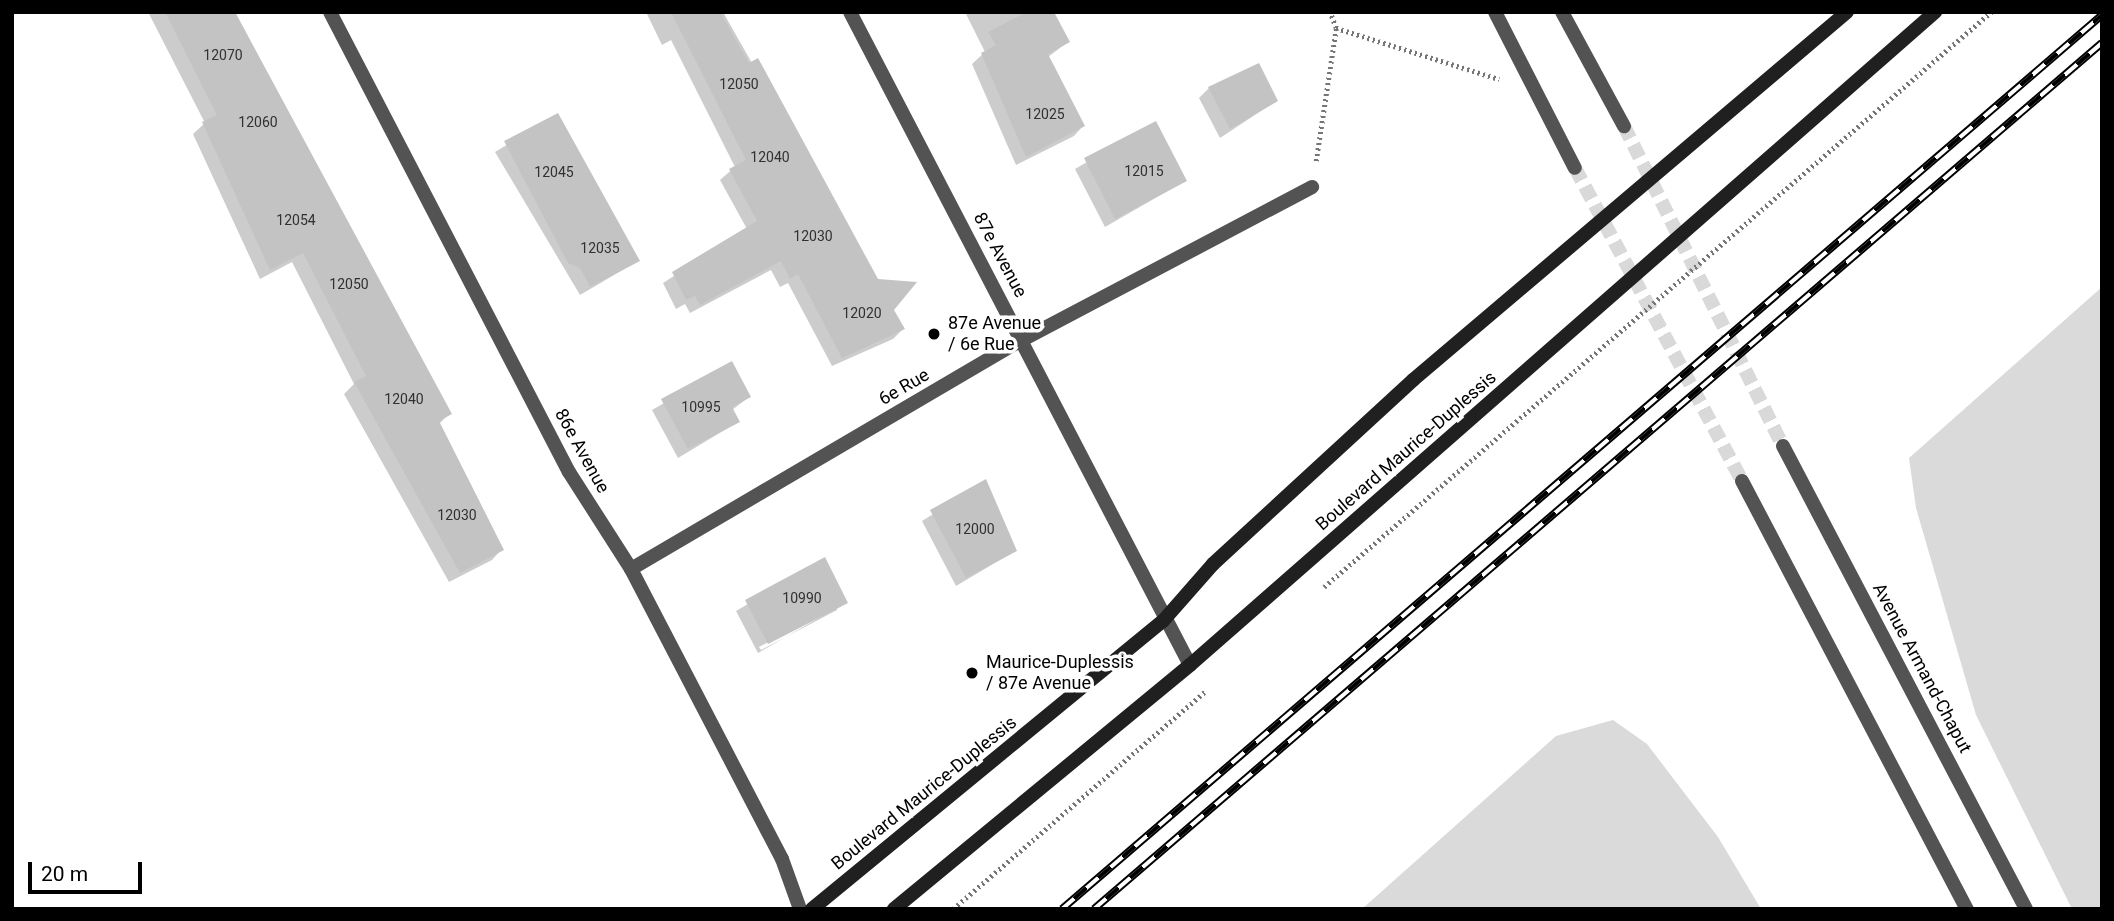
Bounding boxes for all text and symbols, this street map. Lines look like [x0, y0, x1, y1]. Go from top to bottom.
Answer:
house number: 12070 [203, 47, 243, 63]
house number: 12050 [719, 76, 759, 92]
house number: 12025 [1025, 106, 1065, 122]
house number: 12060 [238, 114, 278, 130]
house number: 12040 [750, 149, 790, 165]
house number: 12015 [1124, 163, 1164, 179]
house number: 12045 [534, 164, 574, 180]
street label: 87e Avenue [969, 209, 1031, 301]
house number: 12054 [276, 212, 316, 228]
house number: 12030 [793, 228, 833, 244]
house number: 12035 [580, 240, 620, 256]
house number: 12050 [329, 276, 369, 292]
house number: 12020 [842, 305, 882, 321]
place label: 87e Avenue / 6e Rue [948, 313, 1041, 356]
marker: 87e Avenue / 6e Rue [926, 326, 942, 342]
street label: 6e Rue [875, 364, 933, 410]
street label: Boulevard Maurice-Duplessis [1311, 367, 1501, 535]
house number: 12040 [384, 391, 424, 407]
house number: 10995 [681, 399, 721, 415]
street label: 86e Avenue [550, 405, 614, 497]
house number: 12030 [437, 507, 477, 523]
house number: 12000 [955, 521, 995, 537]
street label: Avenue Armand-Chaput [1868, 579, 1976, 757]
house number: 10990 [782, 590, 822, 606]
place label: Maurice-Duplessis / 87e Avenue [986, 652, 1134, 694]
marker: Maurice-Duplessis / 87e Avenue [964, 665, 980, 681]
street label: Boulevard Maurice-Duplessis [827, 712, 1021, 874]
scale bar [32, 848, 145, 892]
text: 20 m [41, 862, 88, 886]

